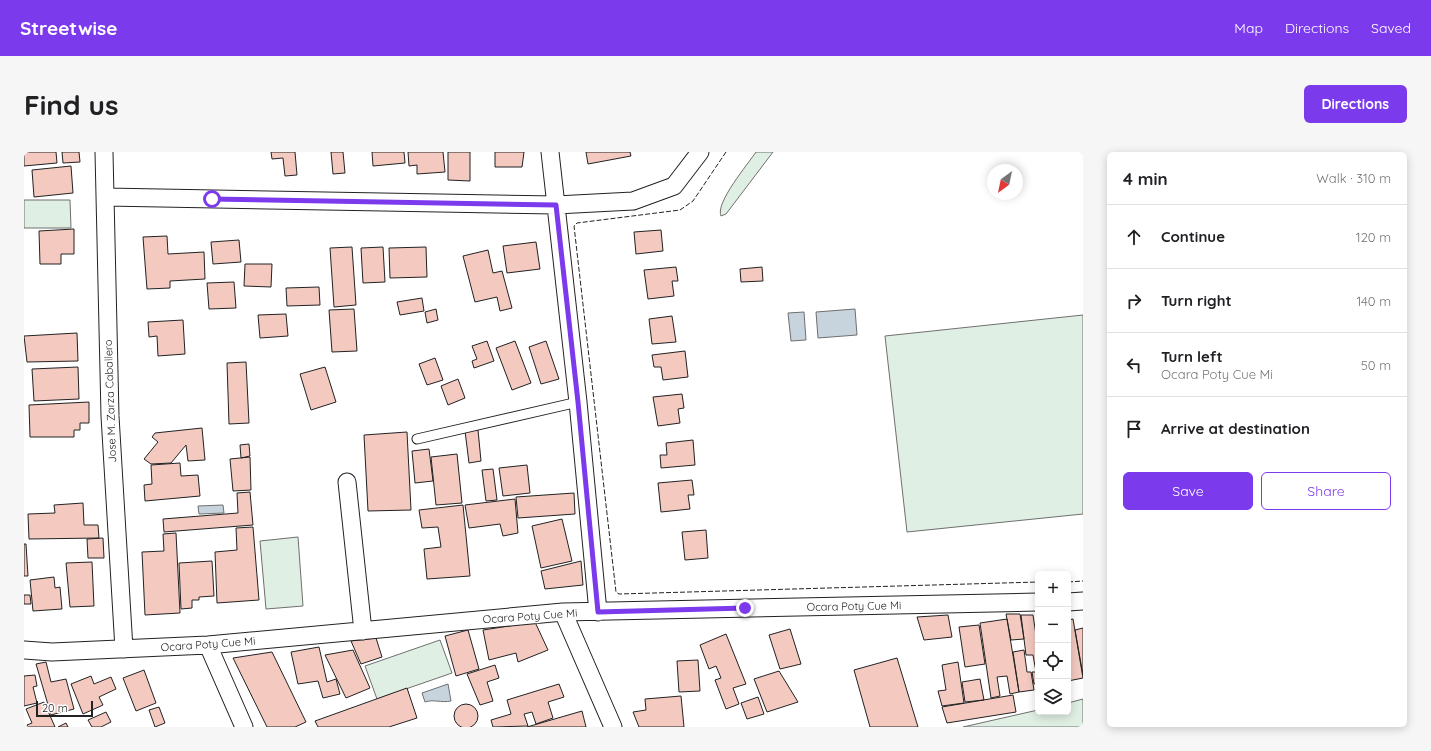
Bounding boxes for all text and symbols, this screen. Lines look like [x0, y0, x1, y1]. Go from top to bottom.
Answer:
text: Streetwise [20, 16, 117, 40]
text: Map [1234, 19, 1263, 37]
text: Directions [1285, 19, 1349, 37]
text: Saved [1371, 19, 1411, 37]
button: Directions [1304, 85, 1407, 123]
text: Find us [24, 87, 118, 122]
north arrow [987, 164, 1023, 200]
text: 4 min [1123, 168, 1168, 189]
text: Walk · 310 m [1316, 170, 1391, 186]
route start [203, 190, 221, 208]
icon: ahead [1123, 226, 1145, 248]
text: Continue [1161, 227, 1225, 246]
text: 120 m [1356, 229, 1391, 245]
icon: right [1123, 290, 1145, 312]
text: Turn right [1161, 291, 1232, 310]
text: 140 m [1356, 293, 1391, 309]
street label: Jose M. Zarza Caballero [101, 339, 119, 463]
text: Turn left [1161, 347, 1223, 366]
icon: left [1123, 354, 1145, 376]
text: 50 m [1361, 357, 1391, 373]
text: Ocara Poty Cue Mi [1161, 366, 1273, 382]
icon: arrive [1123, 418, 1145, 440]
text: Arrive at destination [1161, 419, 1310, 438]
button: Save [1123, 472, 1253, 510]
button: Share [1261, 472, 1391, 510]
map controls [1035, 571, 1071, 715]
button: + [1035, 571, 1071, 607]
street label: Ocara Poty Cue Mi [806, 598, 902, 614]
route end [736, 599, 754, 617]
street label: Ocara Poty Cue Mi [482, 606, 578, 626]
button: − [1035, 607, 1071, 643]
street label: Ocara Poty Cue Mi [160, 634, 256, 654]
button: locate [1035, 643, 1071, 679]
button: layers [1035, 679, 1071, 715]
scale bar [36, 699, 93, 718]
text: 20 m [42, 701, 68, 715]

